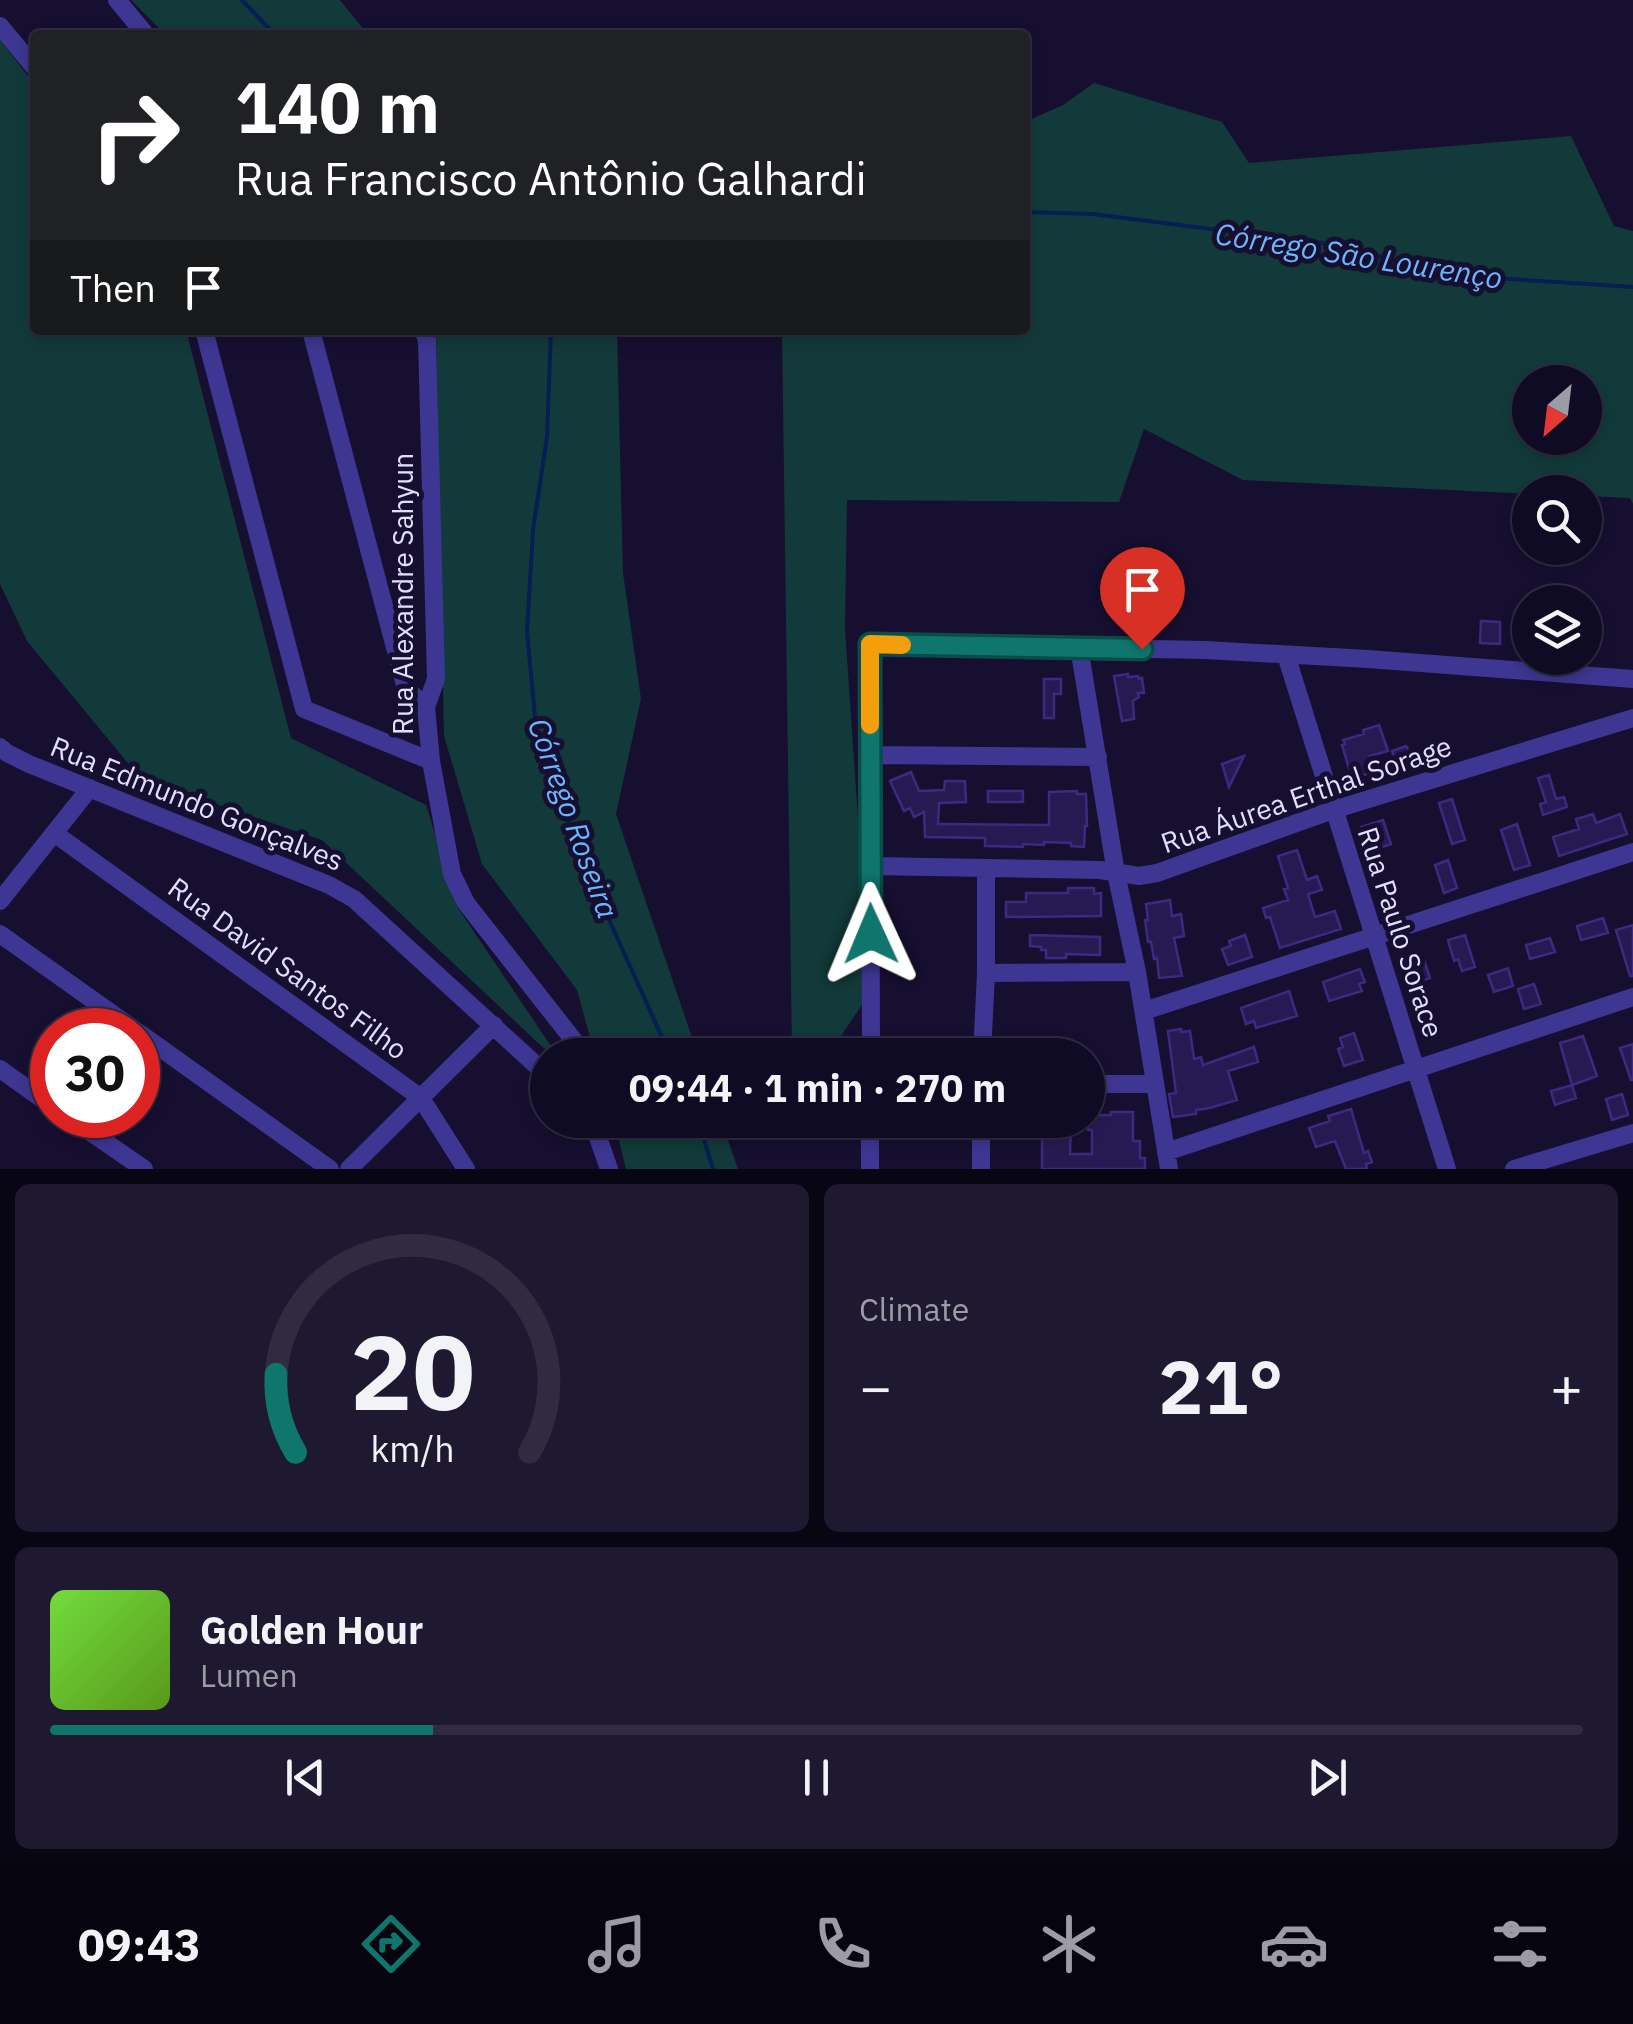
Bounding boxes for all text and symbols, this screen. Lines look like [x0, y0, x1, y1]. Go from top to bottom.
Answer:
text: 140 m [235, 61, 440, 152]
icon: right [70, 70, 200, 200]
text: Rua Francisco Antônio Galhardi [235, 149, 867, 207]
water label: Córrego São Lourenço [1213, 213, 1505, 297]
icon: arrive [176, 260, 231, 315]
text: Then [70, 263, 156, 312]
north arrow [1512, 365, 1602, 455]
map controls [1512, 365, 1602, 675]
street label: Rua Alexandre Sahyun [384, 453, 421, 735]
button: search [1512, 475, 1602, 565]
pin [1100, 547, 1185, 650]
icon: arrive [1115, 562, 1170, 617]
button: layers [1512, 585, 1602, 675]
water label: Córrego Roseira [520, 713, 628, 923]
street label: Rua Edmundo Gonçalves [45, 727, 349, 879]
street label: Rua Áurea Erthal Sorage [1156, 727, 1456, 861]
street label: Rua Paulo Sorace [1350, 822, 1452, 1042]
street label: Rua David Santos Filho [161, 869, 415, 1067]
position arrow [819, 882, 923, 986]
speed limit sign: 30 [30, 1008, 160, 1138]
text: 09:44 · 1 min · 270 m [629, 1063, 1006, 1112]
text: Climate [859, 1288, 969, 1330]
text: 20 [350, 1303, 474, 1439]
text: 21° [1158, 1337, 1284, 1435]
text: − [859, 1351, 892, 1422]
text: + [1550, 1351, 1583, 1422]
text: km/h [370, 1425, 454, 1472]
text: Golden Hour [200, 1605, 423, 1654]
text: Lumen [200, 1654, 298, 1696]
icon: previous [278, 1750, 333, 1805]
icon: pause [789, 1750, 844, 1805]
icon: next [1300, 1750, 1355, 1805]
icon: directions [356, 1909, 426, 1979]
icon: music [582, 1909, 652, 1979]
icon: phone [808, 1909, 878, 1979]
icon: climate [1034, 1909, 1104, 1979]
icon: car [1259, 1909, 1329, 1979]
icon: filters [1485, 1909, 1555, 1979]
text: 09:43 [78, 1915, 201, 1973]

